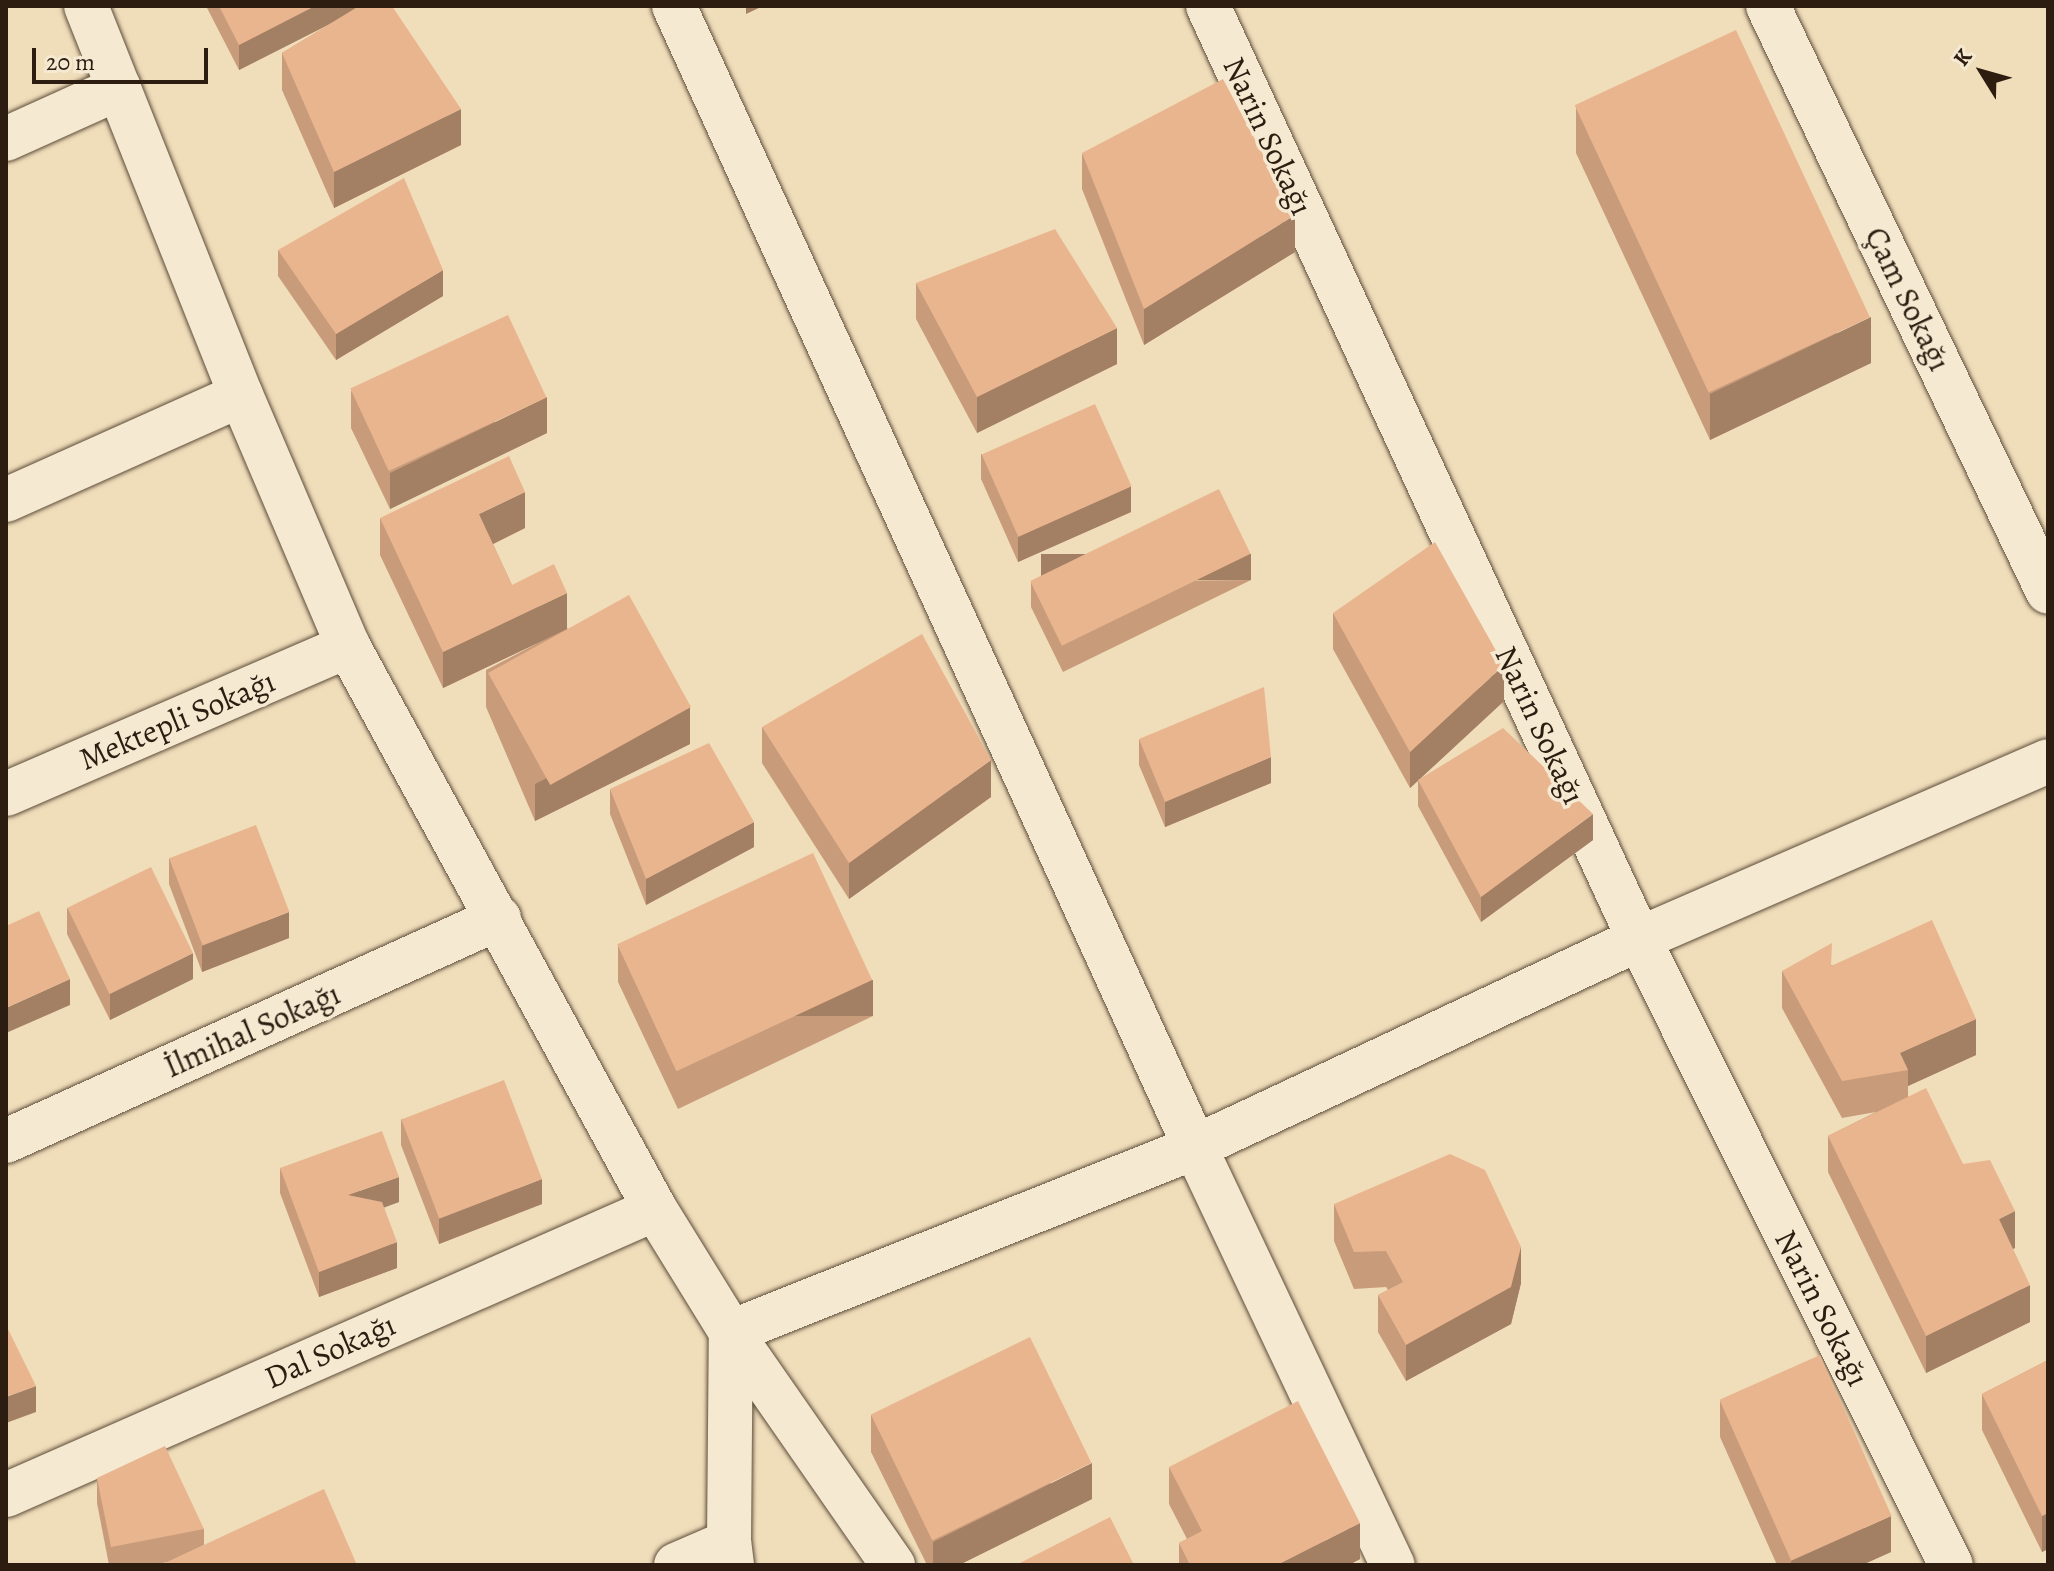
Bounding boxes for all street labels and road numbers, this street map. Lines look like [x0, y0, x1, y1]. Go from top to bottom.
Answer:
street label: Narin Sokağı [1215, 51, 1321, 221]
street label: Çam Sokağı [1857, 221, 1959, 377]
street label: Narin Sokağı [1487, 640, 1593, 810]
street label: Mektepli Sokağı [73, 661, 281, 779]
street label: İlmihal Sokağı [158, 974, 346, 1086]
street label: Narin Sokağı [1766, 1224, 1878, 1392]
street label: Dal Sokağı [259, 1305, 401, 1397]

